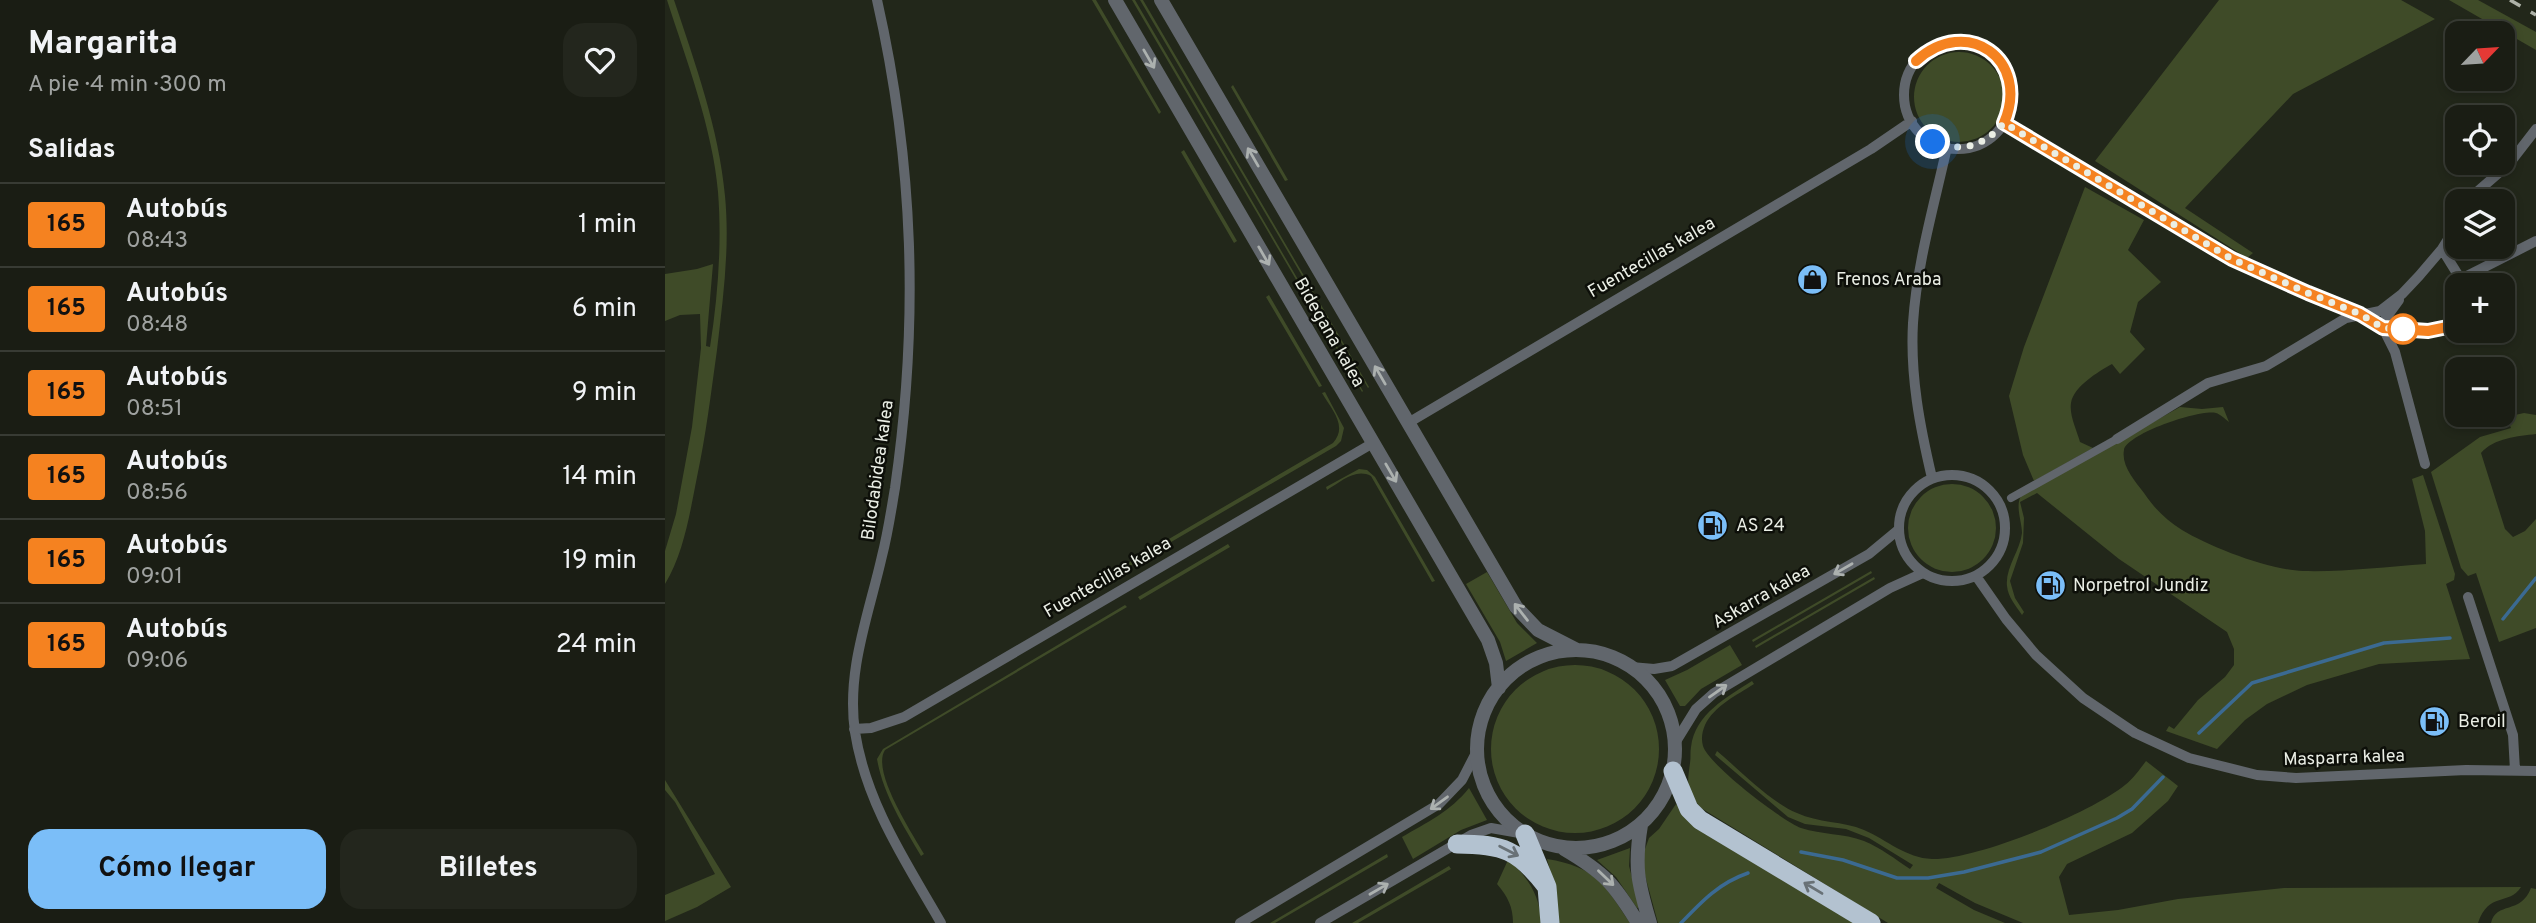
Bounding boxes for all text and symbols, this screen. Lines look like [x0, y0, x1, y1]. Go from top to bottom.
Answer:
north arrow [2445, 21, 2515, 91]
map controls [2445, 21, 2515, 427]
button: heart [563, 23, 637, 97]
text: Margarita [28, 24, 178, 66]
one-way arrow [1143, 48, 1156, 69]
text: A pie · 4 min · 300 m [28, 71, 227, 100]
button: locate [2445, 105, 2515, 175]
your location [1915, 124, 1950, 159]
text: Salidas [28, 134, 116, 167]
one-way arrow [1246, 148, 1260, 168]
button: layers [2445, 189, 2515, 259]
text: Autobús [126, 194, 228, 227]
text: 1 min [578, 209, 637, 242]
text: 165 [47, 210, 86, 240]
street label: Fuentecillas kalea [1584, 212, 1720, 304]
text: 08:43 [126, 227, 188, 256]
one-way arrow [1257, 245, 1271, 265]
shop icon: Frenos Araba [1796, 262, 1830, 296]
place label: Frenos Araba [1836, 269, 1942, 292]
button: + [2445, 273, 2515, 343]
street label: Bidegana kalea [1288, 274, 1369, 392]
text: Autobús [126, 278, 228, 311]
text: 6 min [572, 293, 637, 326]
text: 165 [47, 294, 86, 324]
text: 08:48 [126, 311, 188, 340]
unlabelled marker [2388, 314, 2418, 344]
button: − [2445, 357, 2515, 427]
text: Autobús [126, 362, 228, 395]
one-way arrow [1373, 365, 1387, 385]
text: 9 min [572, 377, 637, 410]
text: 165 [47, 378, 86, 408]
text: 08:51 [126, 395, 183, 424]
street label: Bilodabidea kalea [857, 399, 900, 542]
text: Autobús [126, 446, 228, 479]
text: 14 min [562, 461, 637, 494]
text: 165 [47, 462, 86, 492]
one-way arrow [1384, 463, 1398, 483]
text: 08:56 [126, 479, 188, 508]
fuel station icon: AS 24 [1696, 508, 1730, 542]
place label: AS 24 [1736, 515, 1785, 538]
text: Autobús [126, 530, 228, 563]
street label: Fuentecillas kalea [1040, 532, 1176, 624]
text: 19 min [562, 545, 637, 578]
text: 165 [47, 546, 86, 576]
street label: Askarra kalea [1709, 560, 1815, 635]
one-way arrow [1833, 562, 1853, 576]
text: 09:01 [126, 563, 183, 592]
fuel station icon: Norpetrol Jundiz [2033, 568, 2067, 602]
place label: Norpetrol Jundiz [2073, 575, 2209, 598]
one-way arrow [1514, 604, 1529, 622]
text: Autobús [126, 614, 228, 647]
text: 24 min [556, 629, 637, 662]
text: 165 [47, 630, 86, 660]
text: 09:06 [126, 647, 188, 676]
one-way arrow [1708, 684, 1727, 698]
fuel station icon: Beroil [2418, 704, 2452, 738]
place label: Beroil [2458, 711, 2506, 734]
street label: Masparra kalea [2283, 745, 2405, 772]
one-way arrow [1430, 796, 1449, 810]
button: Cómo llegar [28, 829, 326, 909]
button: Billetes [340, 829, 637, 909]
one-way arrow [1498, 845, 1519, 859]
one-way arrow [1597, 869, 1614, 886]
one-way arrow [1369, 881, 1389, 895]
one-way arrow [1803, 881, 1823, 895]

